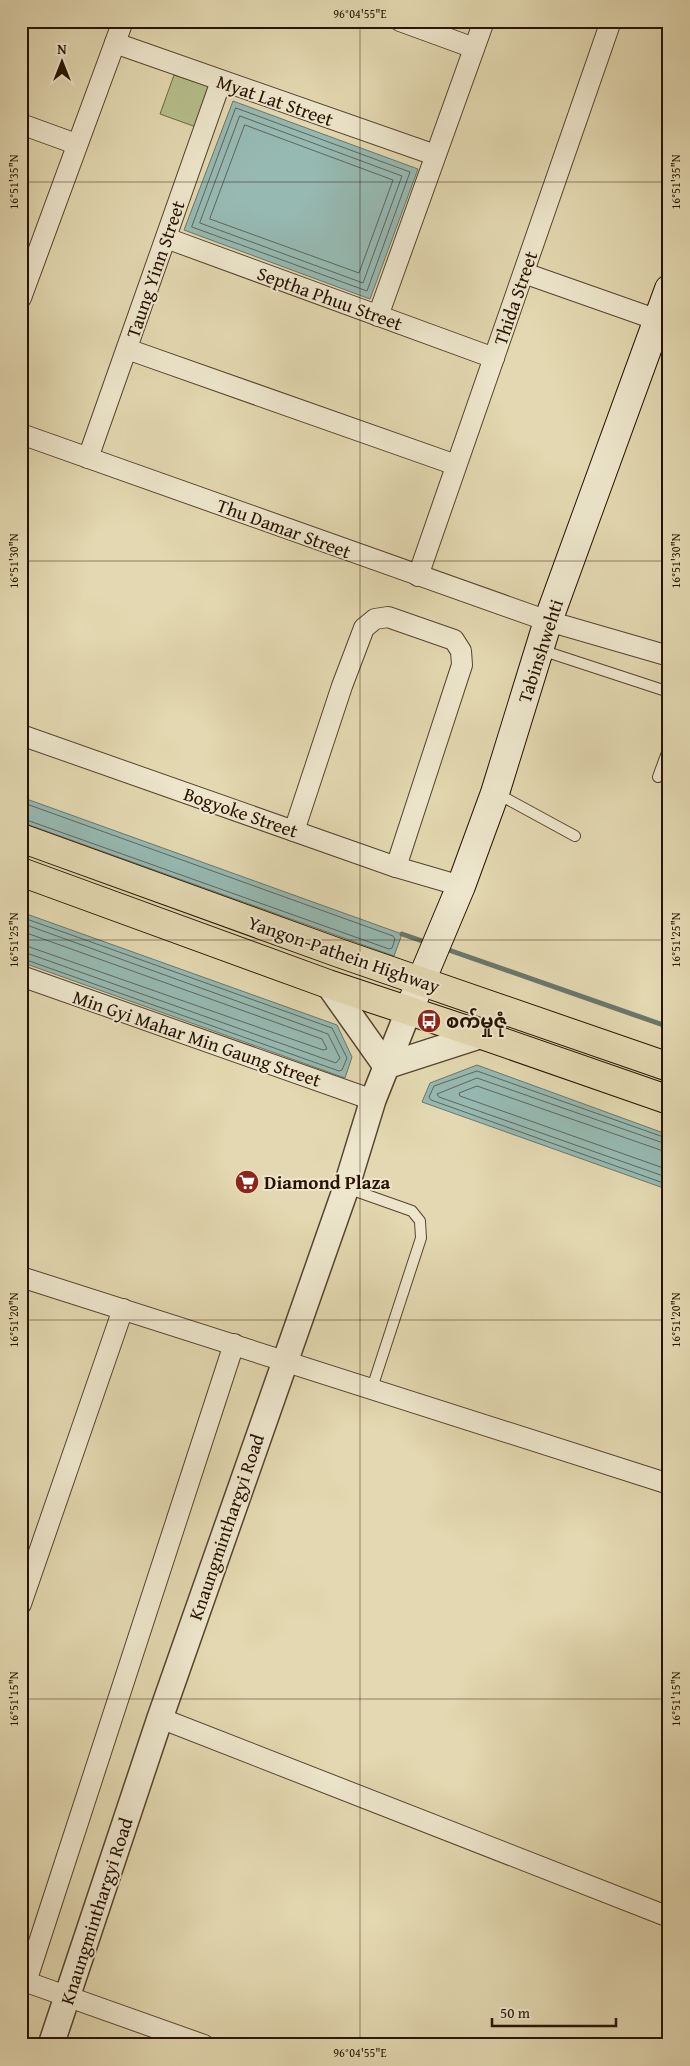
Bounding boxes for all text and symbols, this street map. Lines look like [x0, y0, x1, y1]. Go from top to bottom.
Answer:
text: 96°04'55"E [333, 5, 387, 22]
north arrow [38, 38, 88, 88]
text: N [57, 39, 67, 59]
street label: Myat Lat Street [213, 67, 337, 133]
text: 16°51'35"N [5, 154, 22, 210]
text: 16°51'35"N [667, 154, 684, 210]
street label: Taung Yinn Street [118, 196, 192, 342]
street label: Thida Street [486, 247, 544, 349]
street label: Septha Phuu Street [253, 259, 407, 337]
street label: Thu Damar Street [213, 491, 355, 565]
text: 16°51'30"N [5, 533, 22, 589]
text: 16°51'30"N [667, 533, 684, 589]
street label: Tabinshwehti [510, 595, 570, 707]
street label: Bogyoke Street [180, 779, 302, 845]
street label: Yangon-Pathein Highway [244, 908, 444, 1000]
text: 16°51'25"N [5, 912, 22, 968]
text: 16°51'25"N [667, 912, 684, 968]
street label: Min Gyi Mahar Min Gaung Street [69, 982, 325, 1094]
place label: စက်မှုဇုံ [446, 1007, 507, 1037]
bus stop icon: စက်မှုဇုံ [416, 1008, 442, 1034]
place label: Diamond Plaza [264, 1168, 390, 1196]
supermarket icon: Diamond Plaza [234, 1169, 260, 1195]
text: 16°51'20"N [5, 1292, 22, 1348]
text: 16°51'20"N [667, 1292, 684, 1348]
street label: Knaungminthargyi Road [181, 1429, 271, 1624]
text: 16°51'15"N [5, 1671, 22, 1727]
text: 16°51'15"N [667, 1671, 684, 1727]
street label: Knaungminthargyi Road [53, 1813, 140, 2008]
scale bar [492, 1996, 616, 2028]
text: 50 m [500, 2002, 531, 2023]
text: 96°04'55"E [333, 2044, 387, 2061]

